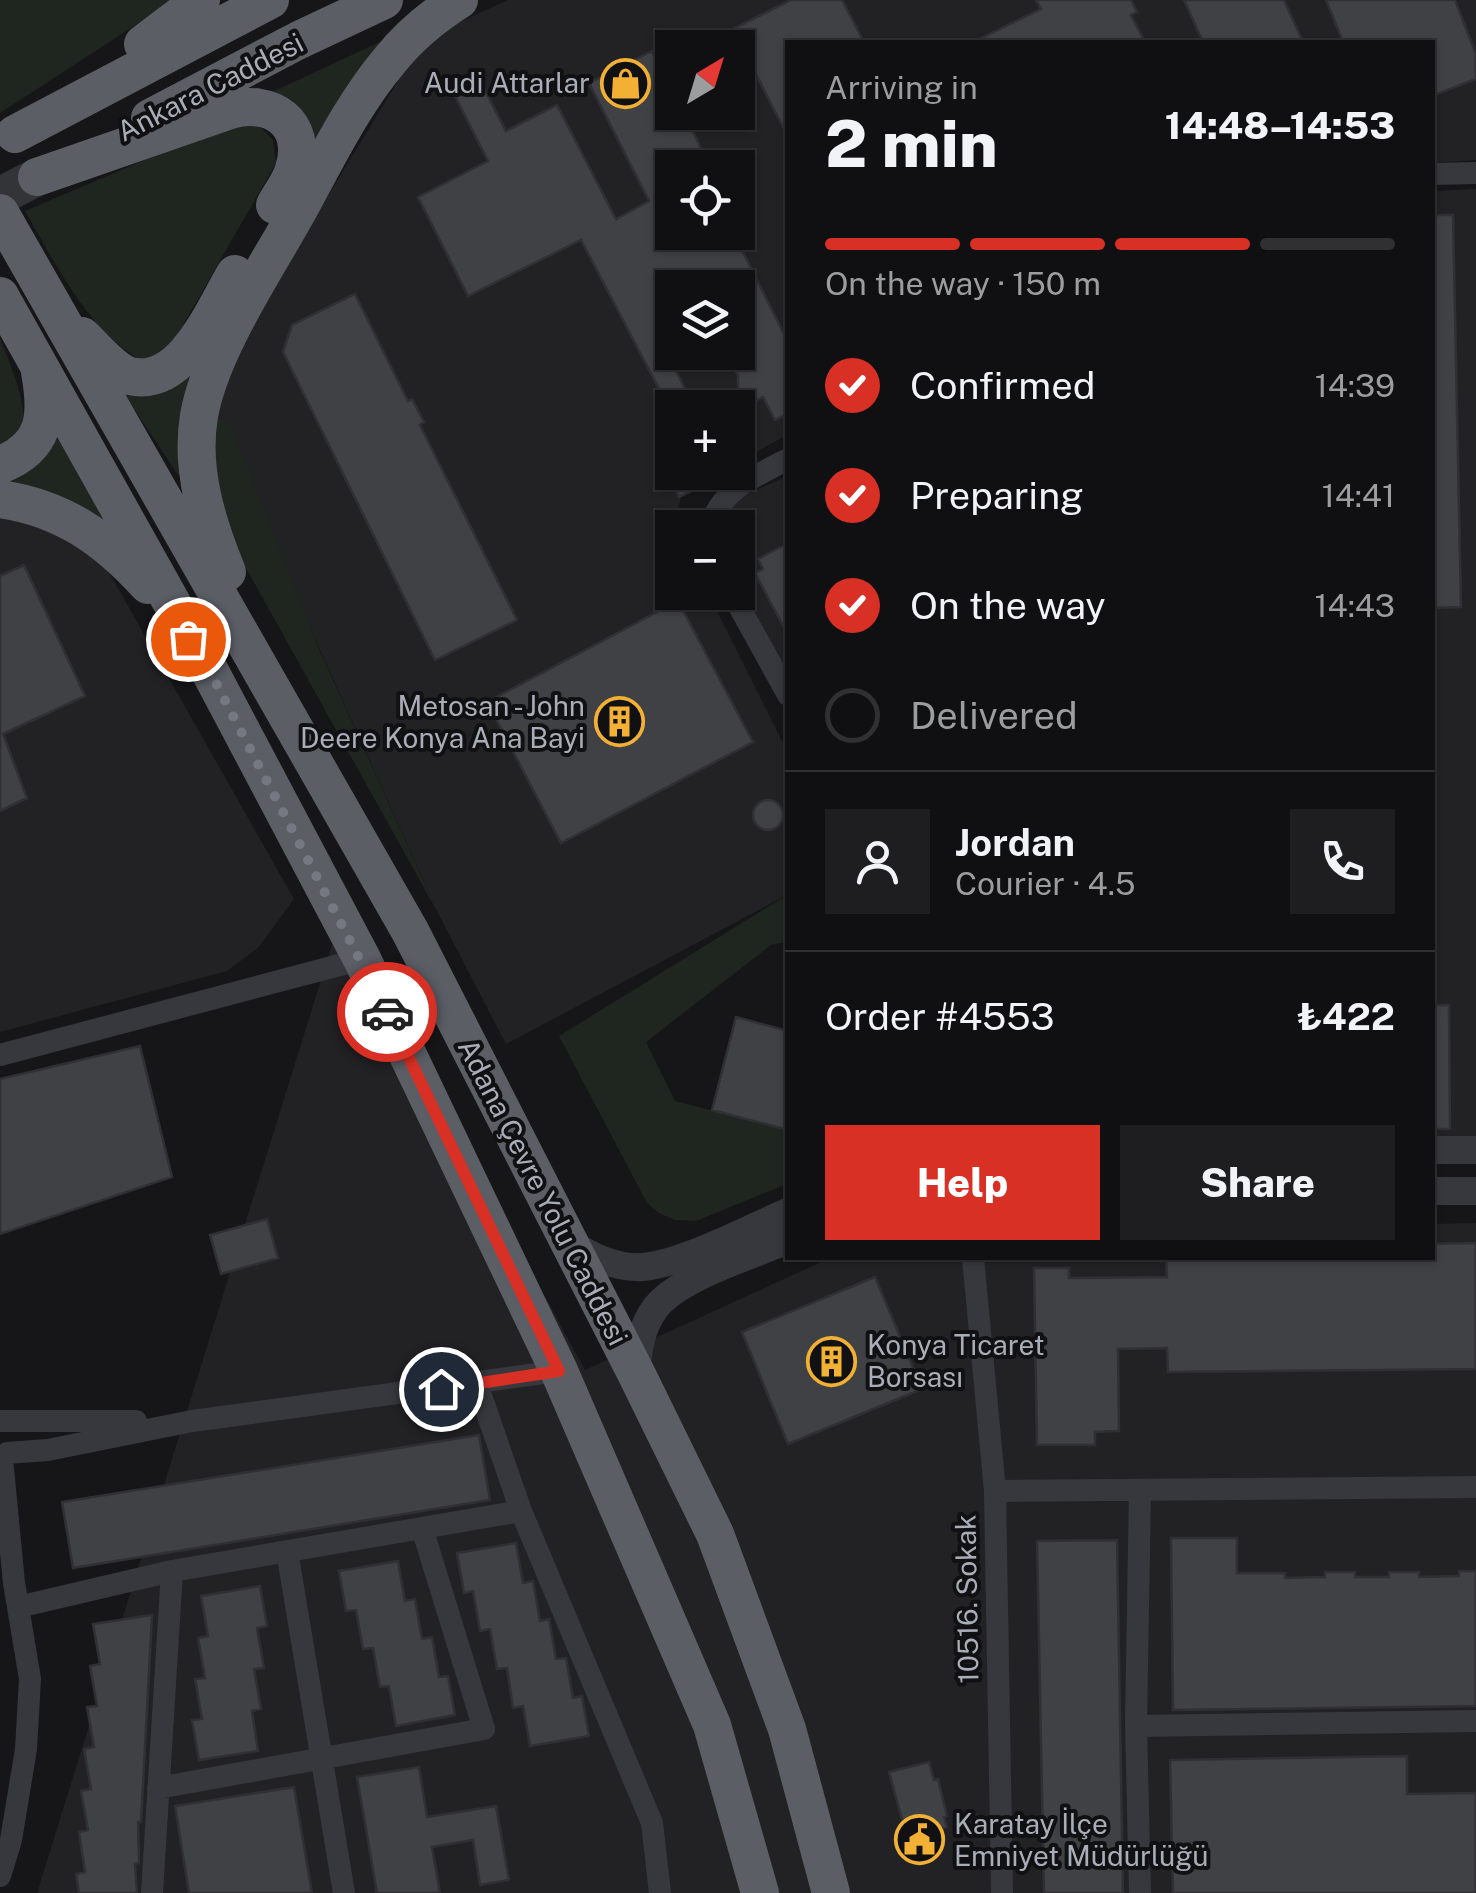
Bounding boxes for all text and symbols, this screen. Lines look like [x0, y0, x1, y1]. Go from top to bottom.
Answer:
street label: Ankara Caddesi [111, 25, 308, 148]
north arrow [655, 30, 755, 130]
map controls [655, 30, 755, 610]
shop icon: Audi Attarlar [599, 57, 651, 109]
place label: Audi Attarlar [424, 66, 590, 99]
text: Arriving in [825, 69, 978, 106]
text: 14:48–14:53 [1165, 103, 1395, 148]
text: 2 min [825, 105, 998, 182]
button: locate [655, 150, 755, 250]
text: On the way · 150 m [825, 265, 1101, 302]
button: layers [655, 270, 755, 370]
icon: check [825, 358, 880, 413]
text: Confirmed [910, 363, 1095, 408]
text: 14:39 [1315, 367, 1395, 404]
button: + [655, 390, 755, 490]
icon: check [825, 468, 880, 523]
text: Preparing [910, 473, 1084, 518]
text: 14:41 [1322, 477, 1395, 514]
button: − [655, 510, 755, 610]
icon: check [825, 578, 880, 633]
text: On the way [910, 583, 1106, 628]
text: 14:43 [1315, 587, 1395, 624]
pin [146, 597, 231, 682]
icon: bag [161, 612, 216, 667]
place label: Metosan - John Deere Konya Ana Bayi [300, 689, 585, 754]
text: Delivered [910, 693, 1078, 738]
building icon: Metosan - John Deere Konya Ana Bayi [594, 696, 646, 748]
button: person [825, 809, 930, 914]
button: phone [1290, 809, 1395, 914]
text: Jordan [955, 820, 1075, 865]
text: Courier · 4.5 [955, 865, 1135, 902]
courier [337, 962, 437, 1062]
icon: car [360, 985, 415, 1040]
text: Order #4553 [825, 994, 1055, 1039]
text: ₺422 [1297, 994, 1395, 1039]
street label: Adana Çevre Yolu Caddesi [452, 1033, 635, 1350]
button: Help [825, 1125, 1100, 1240]
button: Share [1120, 1125, 1395, 1240]
place label: Konya Ticaret Borsası [867, 1328, 1045, 1393]
building icon: Konya Ticaret Borsası [806, 1335, 858, 1387]
pin [399, 1347, 484, 1432]
icon: home [414, 1362, 469, 1417]
street label: 10516. Sokak [949, 1514, 984, 1684]
place label: Karatay İlçe Emniyet Müdürlüğü [954, 1807, 1209, 1872]
public building icon: Karatay İlçe Emniyet Müdürlüğü [893, 1814, 945, 1866]

